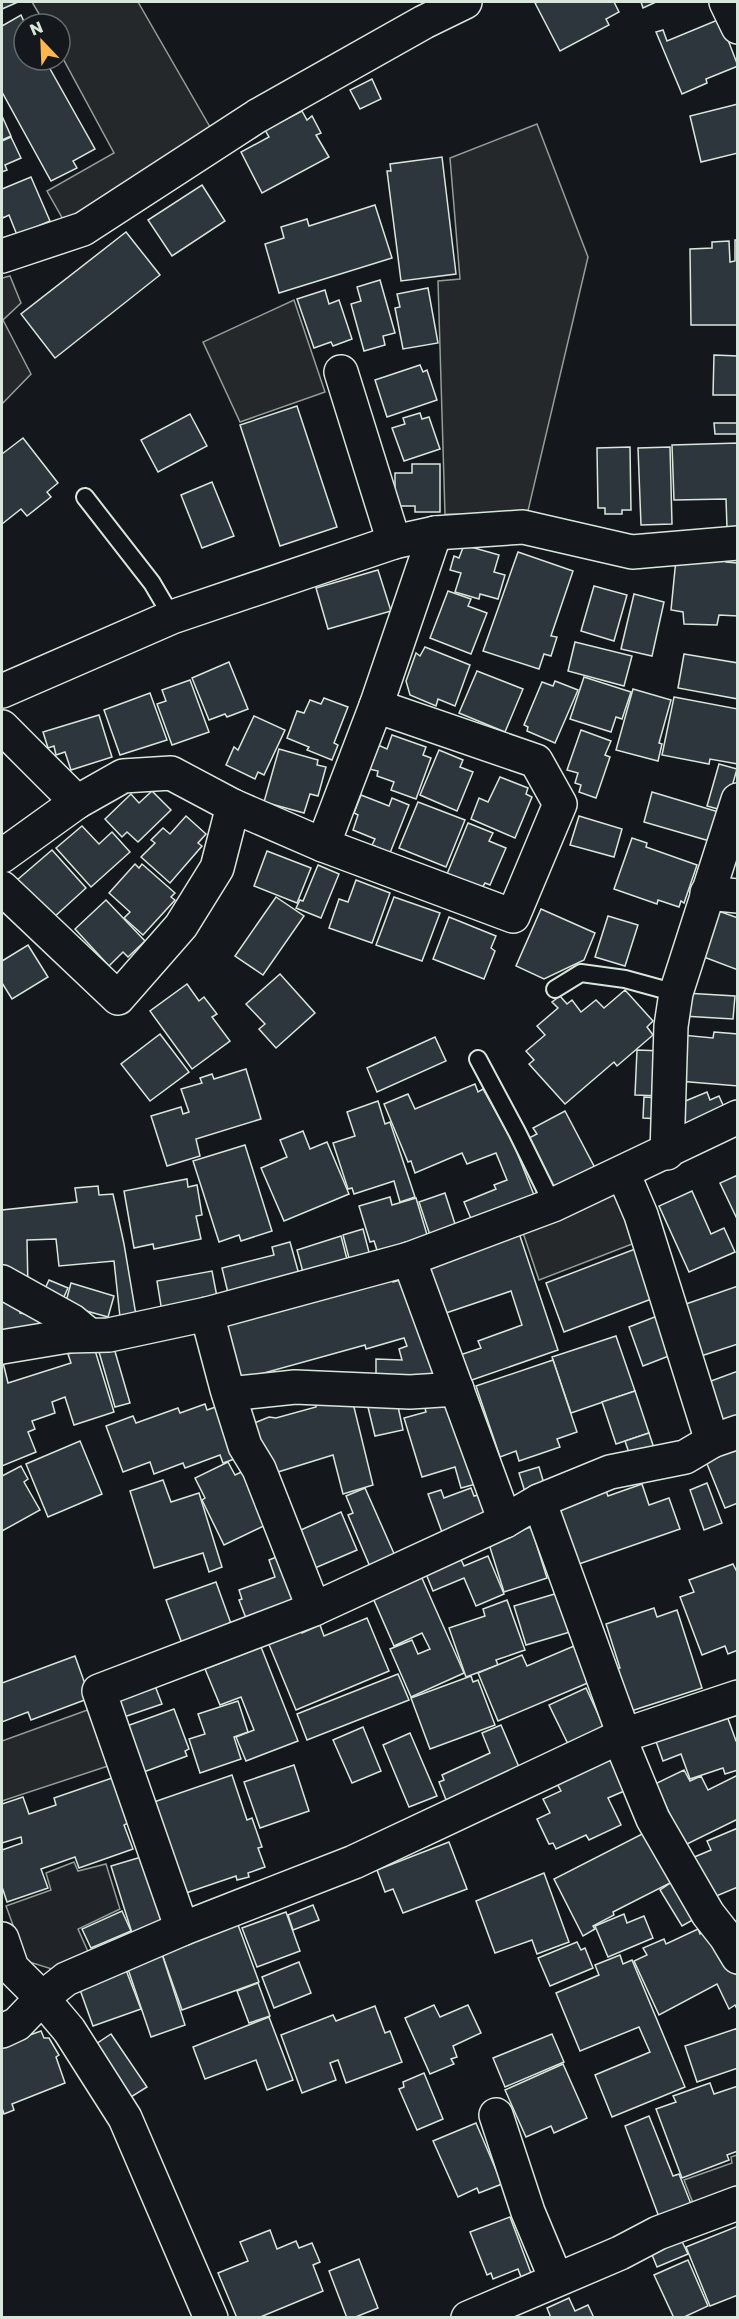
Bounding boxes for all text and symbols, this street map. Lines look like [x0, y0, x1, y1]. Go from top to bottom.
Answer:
north arrow [12, 12, 72, 72]
text: N [26, 16, 46, 42]

